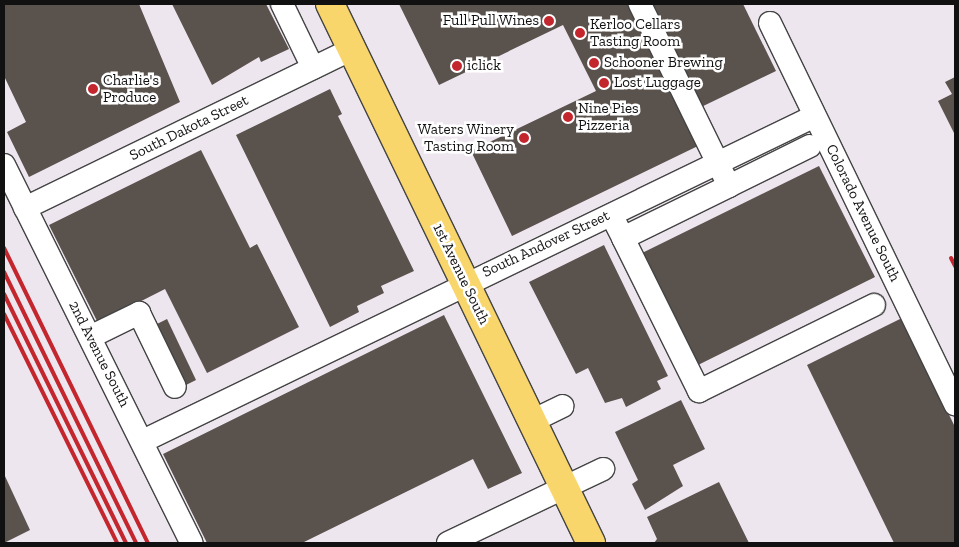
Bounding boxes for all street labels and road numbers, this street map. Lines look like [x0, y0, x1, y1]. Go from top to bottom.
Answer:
street label: South Dakota Street [127, 91, 251, 165]
street label: Colorado Avenue South [822, 141, 904, 285]
street label: South Andover Street [479, 206, 613, 282]
street label: 1st Avenue South [429, 220, 493, 328]
street label: 2nd Avenue South [64, 298, 134, 410]

